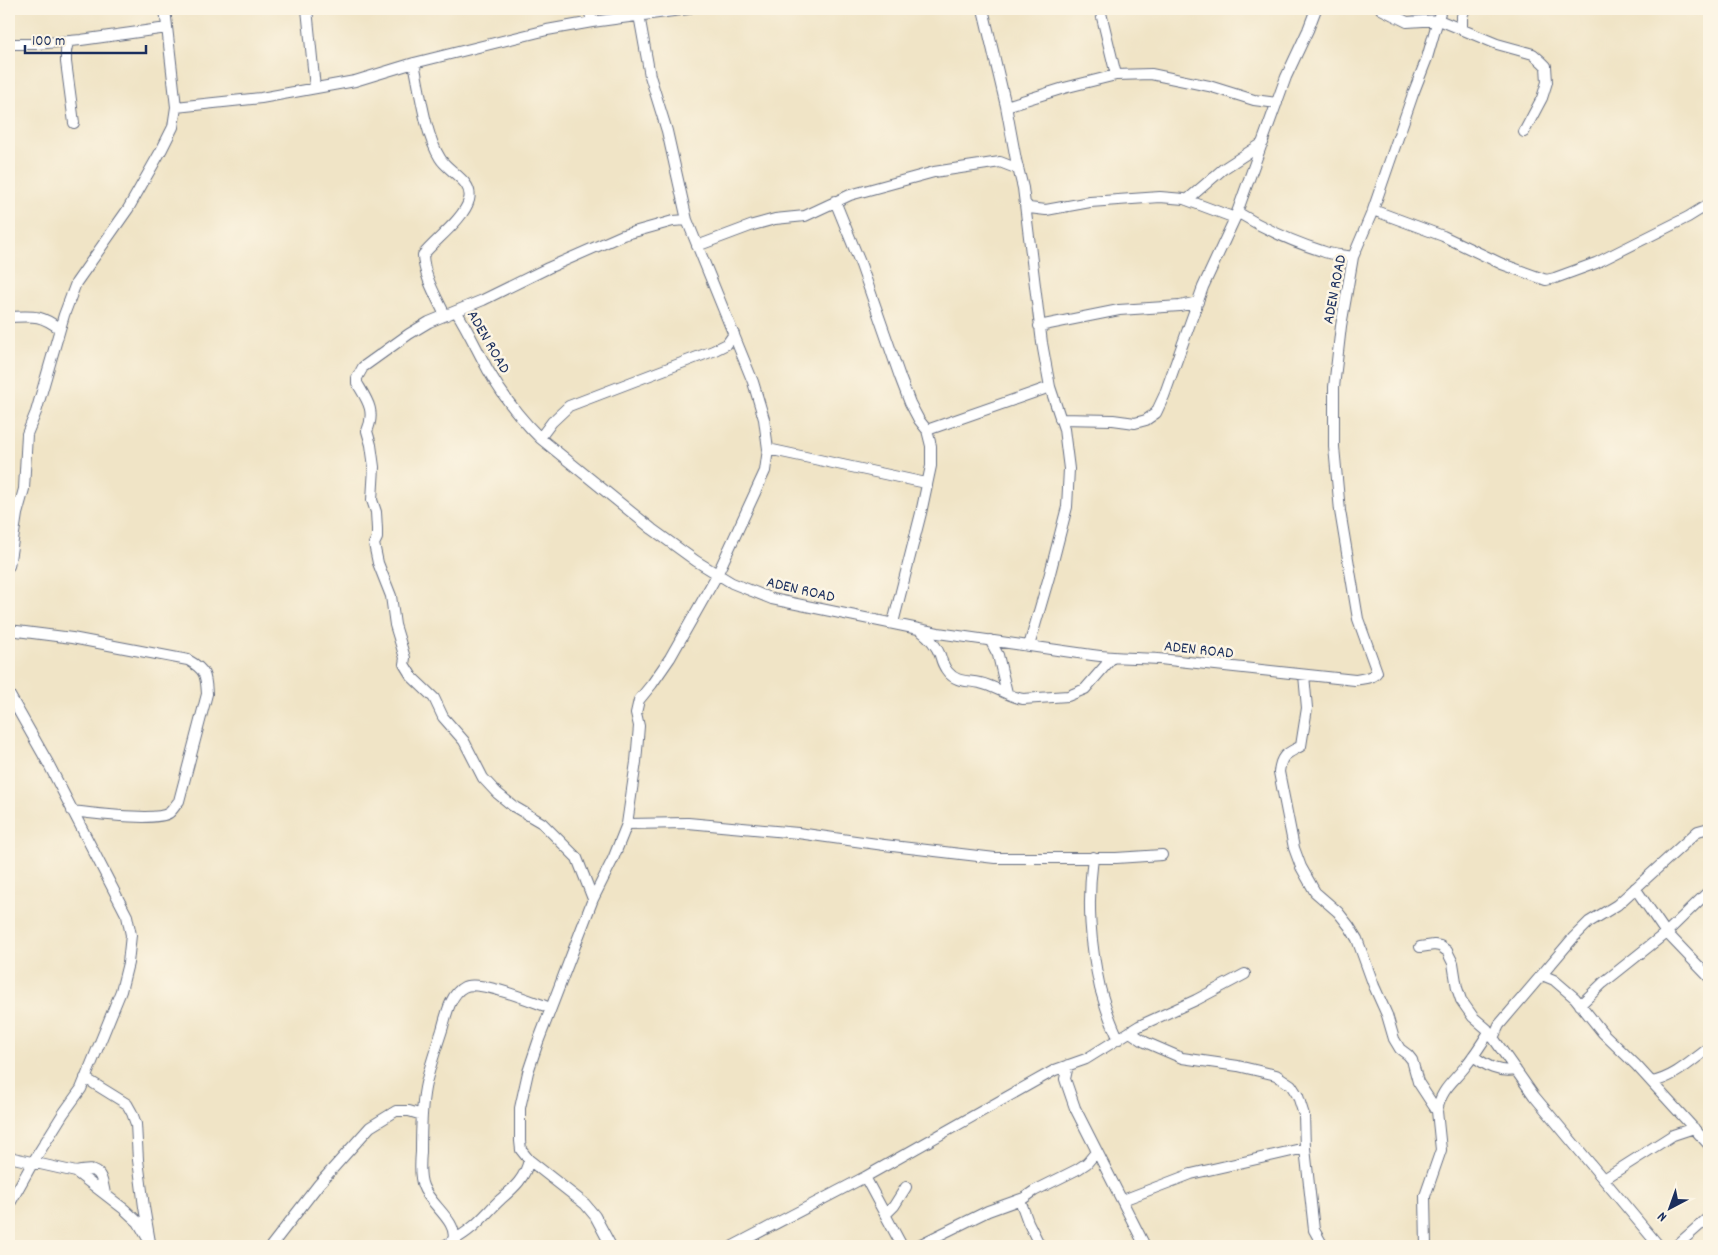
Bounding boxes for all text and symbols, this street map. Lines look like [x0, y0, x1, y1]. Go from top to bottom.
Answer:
scale bar [25, 22, 146, 54]
text: 100 m [32, 31, 65, 53]
street label: ADEN ROAD [1318, 253, 1353, 326]
street label: ADEN ROAD [460, 306, 515, 378]
street label: ADEN ROAD [764, 571, 837, 609]
street label: ADEN ROAD [1163, 635, 1235, 666]
north arrow [1646, 1182, 1696, 1232]
text: N [1654, 1206, 1672, 1226]

